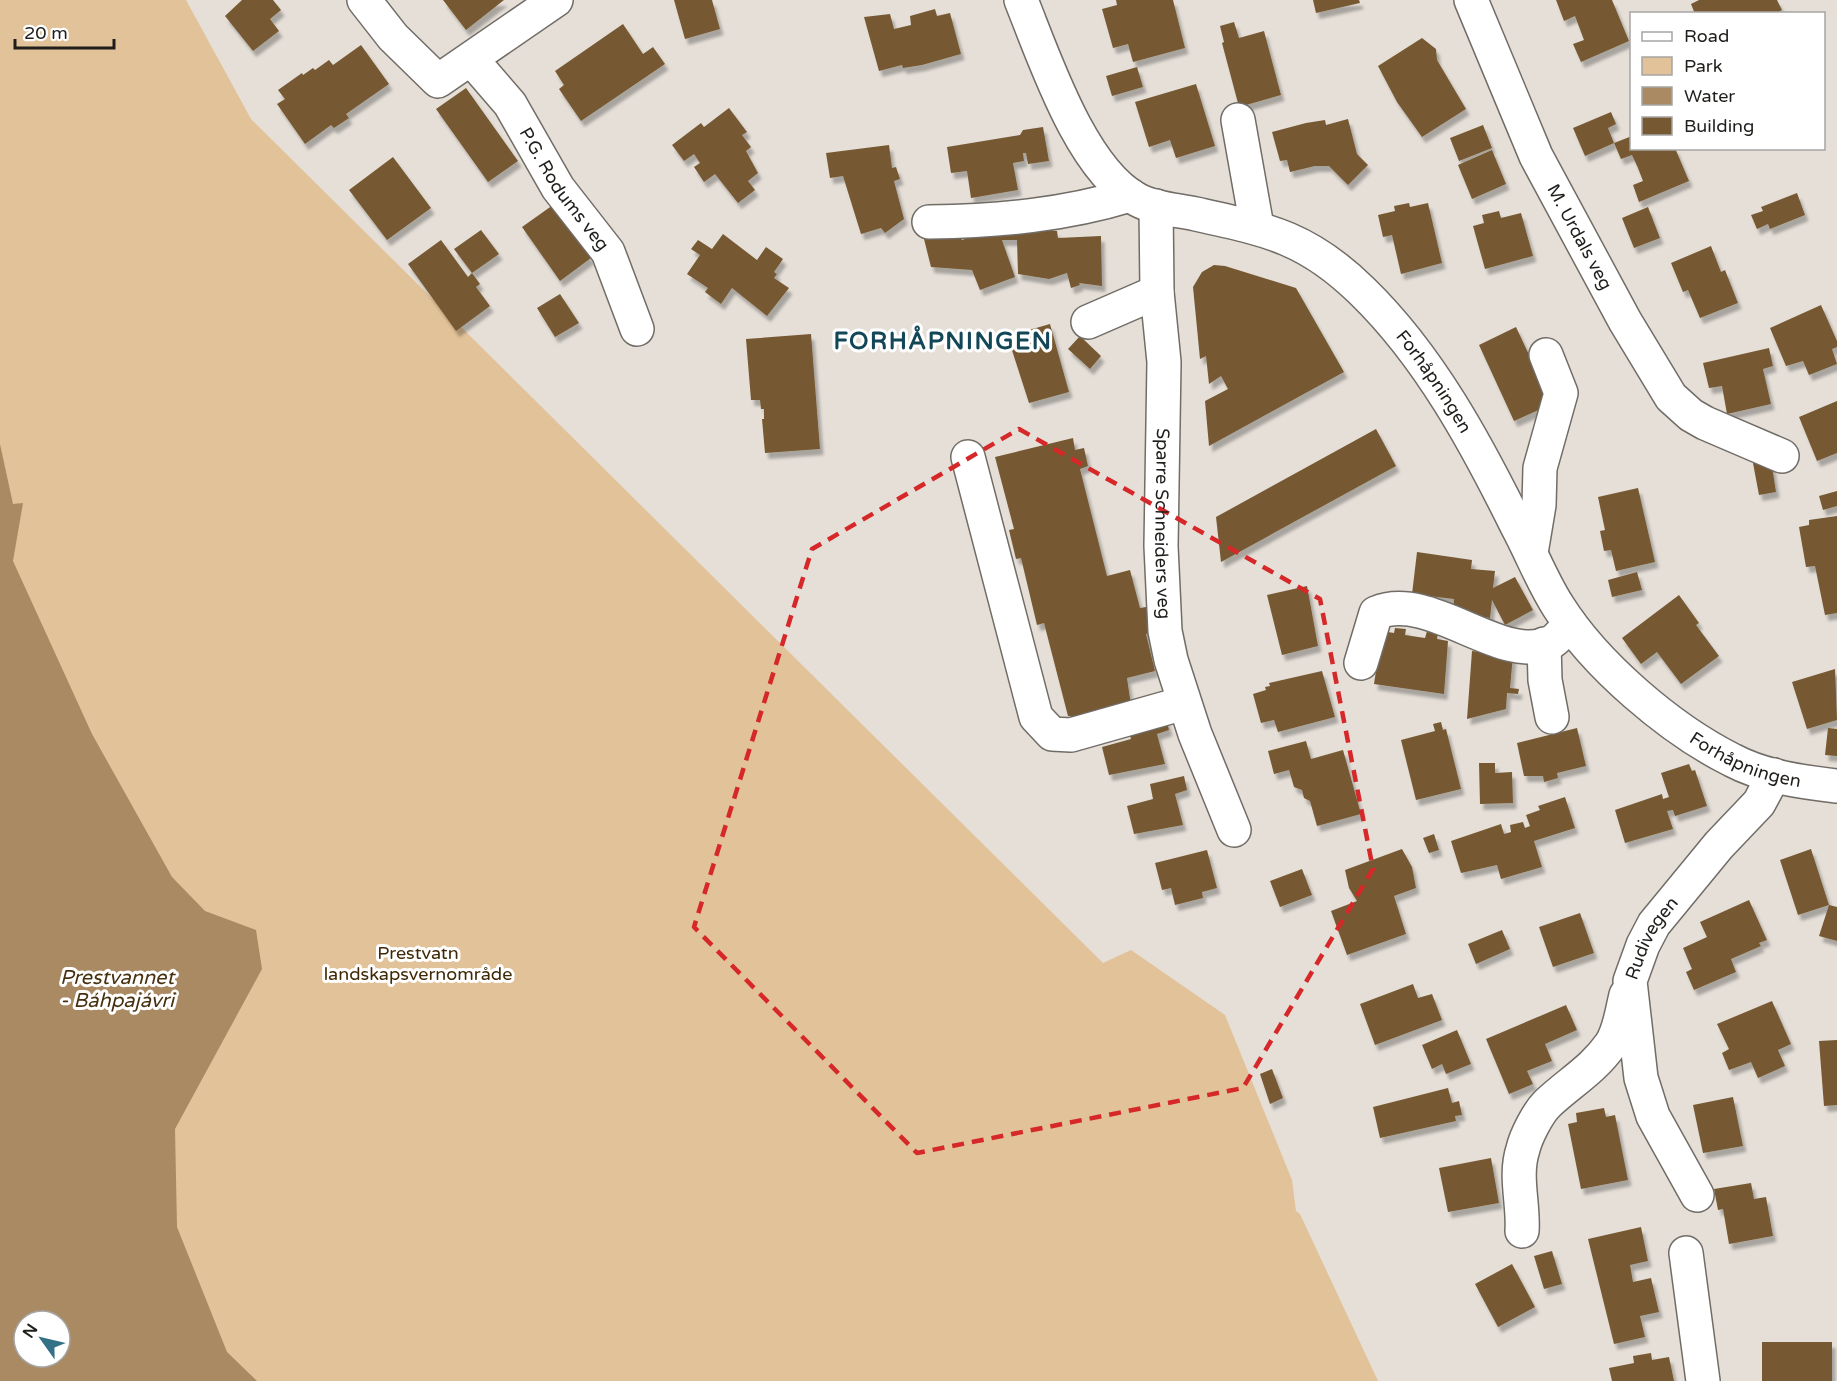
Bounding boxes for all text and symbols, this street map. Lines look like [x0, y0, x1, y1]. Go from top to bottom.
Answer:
scale bar [15, 12, 114, 50]
legend [1630, 12, 1825, 150]
text: 20 m [24, 22, 68, 44]
text: Road [1684, 25, 1729, 47]
text: Park [1684, 55, 1723, 77]
text: Water [1684, 85, 1735, 107]
text: Building [1684, 115, 1754, 137]
street label: P.G. Rodums veg [515, 123, 614, 255]
street label: M. Urdals veg [1542, 180, 1617, 294]
district label: FORHÅPNINGEN [834, 325, 1052, 356]
street label: Forhåpningen [1391, 326, 1477, 437]
street label: Sparre Schneiders veg [1150, 428, 1175, 620]
street label: Forhåpningen [1685, 727, 1803, 792]
street label: Rudivegen [1620, 892, 1683, 983]
park label: Prestvatn landskapsvernområde [324, 942, 512, 985]
water label: Prestvannet - Báhpajávri [60, 966, 177, 1013]
north arrow [12, 1309, 72, 1369]
text: N [19, 1320, 42, 1342]

